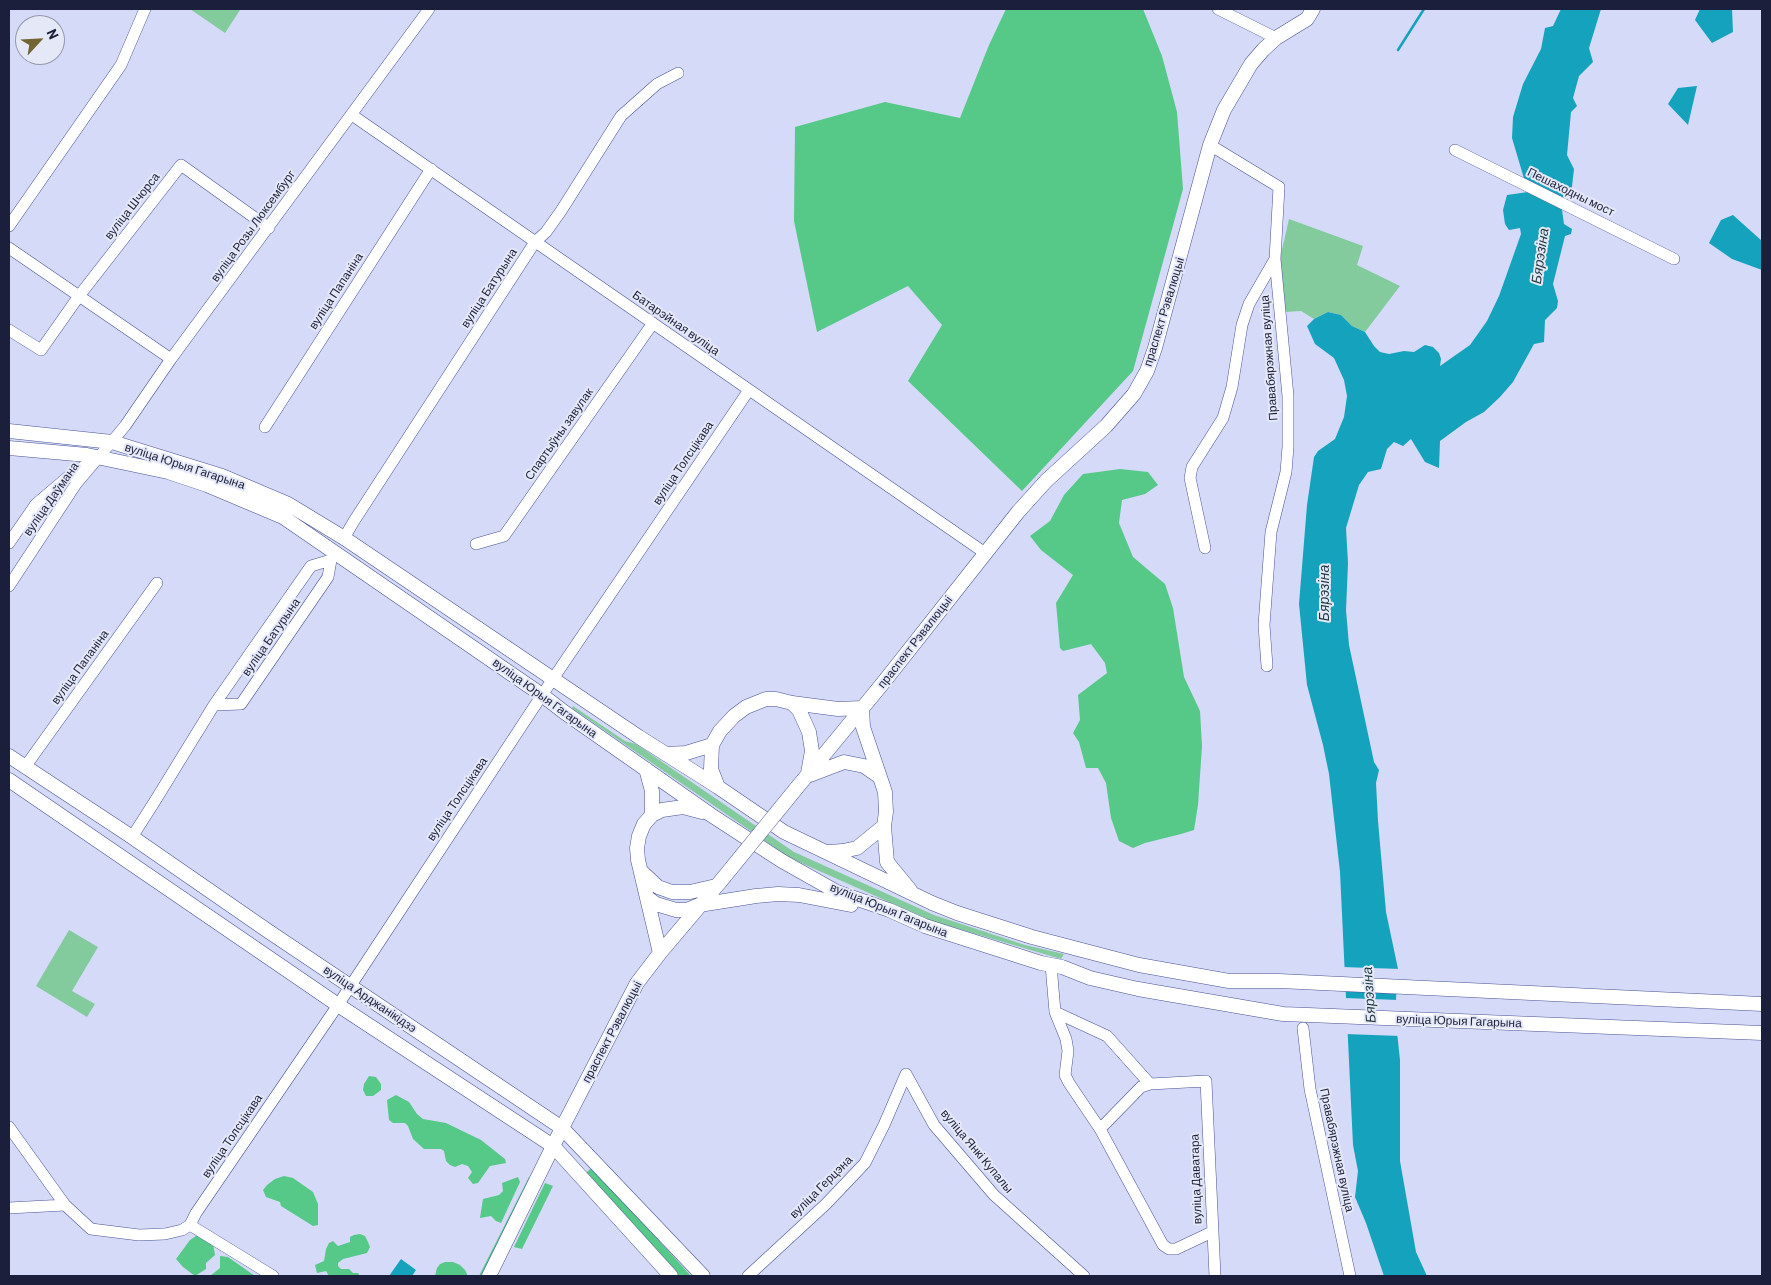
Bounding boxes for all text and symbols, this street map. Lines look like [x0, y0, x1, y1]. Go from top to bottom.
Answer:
north arrow [15, 15, 65, 65]
text: N [43, 26, 63, 42]
street label: Пешаходны мост [1525, 165, 1617, 219]
street label: вуліца Розы Люксембург [208, 167, 298, 285]
street label: вуліца Шчорса [101, 170, 163, 242]
water label: Бярэзіна [1528, 227, 1552, 285]
street label: вуліца Батурына [458, 246, 520, 330]
street label: вуліца Папаніна [306, 250, 366, 332]
street label: праспект Рэвалюцыі [1141, 256, 1187, 368]
street label: Батарэйная вуліца [630, 288, 722, 358]
street label: Правабярэжная вуліца [1257, 295, 1281, 421]
street label: Спартыўны завулак [522, 385, 596, 483]
street label: вуліца Толсцікава [650, 418, 716, 508]
street label: вуліца Юрыя Гагарына [123, 440, 247, 492]
street label: вуліца Даўмана [20, 459, 82, 539]
water label: Бярэзіна [1316, 565, 1332, 621]
street label: праспект Рэвалюцыі [874, 593, 956, 691]
street label: вуліца Батурына [239, 595, 303, 679]
street label: вуліца Папаніна [48, 627, 112, 707]
street label: вуліца Юрыя Гагарына [490, 655, 600, 741]
street label: вуліца Толсцікава [424, 754, 490, 844]
street label: вуліца Юрыя Гагарына [828, 880, 950, 940]
street label: вуліца Арджанікідзэ [321, 962, 419, 1036]
water label: Бярэзіна [1359, 966, 1379, 1024]
street label: праспект Рэвалюцыі [579, 979, 645, 1085]
street label: вуліца Юрыя Гагарына [1396, 1012, 1522, 1030]
street label: Правабярэжная вуліца [1317, 1087, 1357, 1213]
street label: вуліца Толсцікава [199, 1091, 265, 1181]
street label: вуліца Янкі Купалы [938, 1106, 1016, 1196]
street label: вуліца Даватара [1187, 1134, 1205, 1224]
street label: вуліца Герцэна [787, 1153, 855, 1221]

